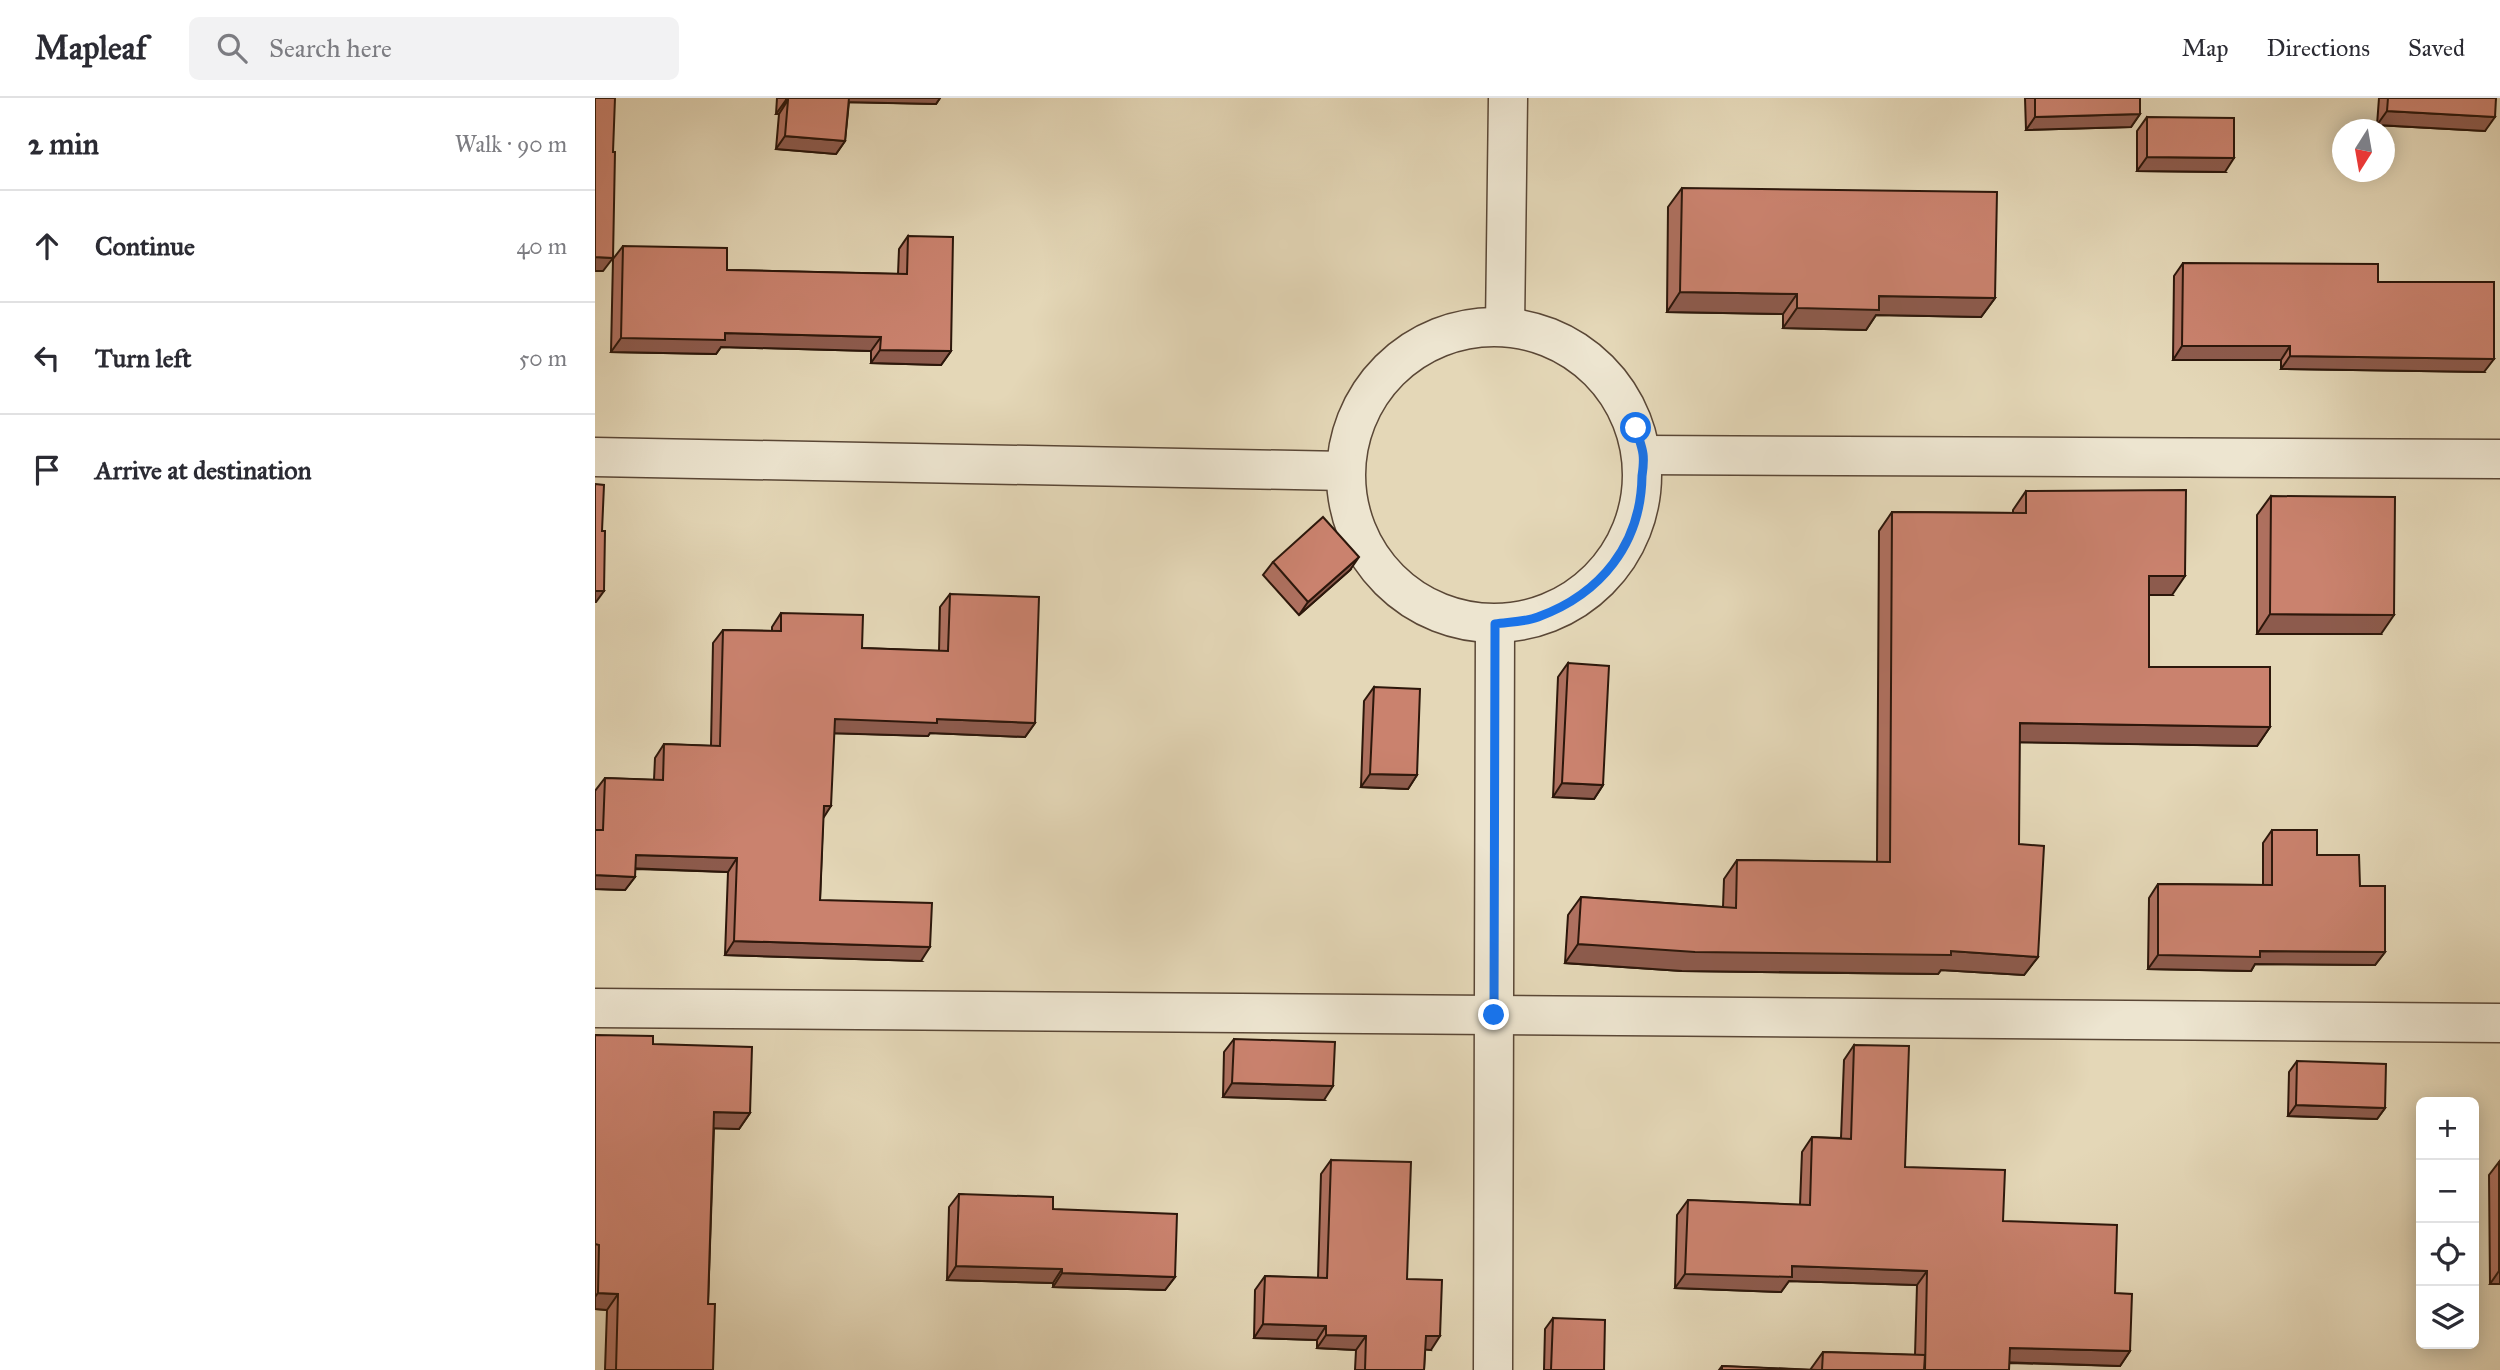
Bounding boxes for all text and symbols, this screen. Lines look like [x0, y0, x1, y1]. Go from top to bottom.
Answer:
search box [189, 17, 679, 80]
text: Mapleaf [35, 28, 147, 68]
icon: search [213, 29, 251, 67]
text: Search here [269, 32, 392, 64]
text: Map [2182, 33, 2229, 63]
text: Directions [2267, 33, 2370, 63]
text: Saved [2408, 33, 2465, 63]
north arrow [2332, 119, 2395, 182]
text: 2 min [28, 126, 99, 162]
text: Walk · 90 m [455, 130, 567, 158]
icon: ahead [28, 227, 66, 265]
text: Continue [95, 230, 195, 262]
text: 40 m [517, 232, 567, 260]
icon: left [28, 339, 66, 377]
text: Turn left [95, 342, 191, 374]
text: 50 m [519, 344, 567, 372]
route start [1620, 412, 1651, 443]
icon: arrive [28, 451, 66, 489]
text: Arrive at destination [95, 454, 312, 486]
route end [1478, 999, 1509, 1030]
map controls [2416, 1097, 2479, 1349]
button: + [2416, 1097, 2479, 1160]
button: − [2416, 1160, 2479, 1223]
button: locate [2416, 1223, 2479, 1286]
button: layers [2416, 1286, 2479, 1349]

